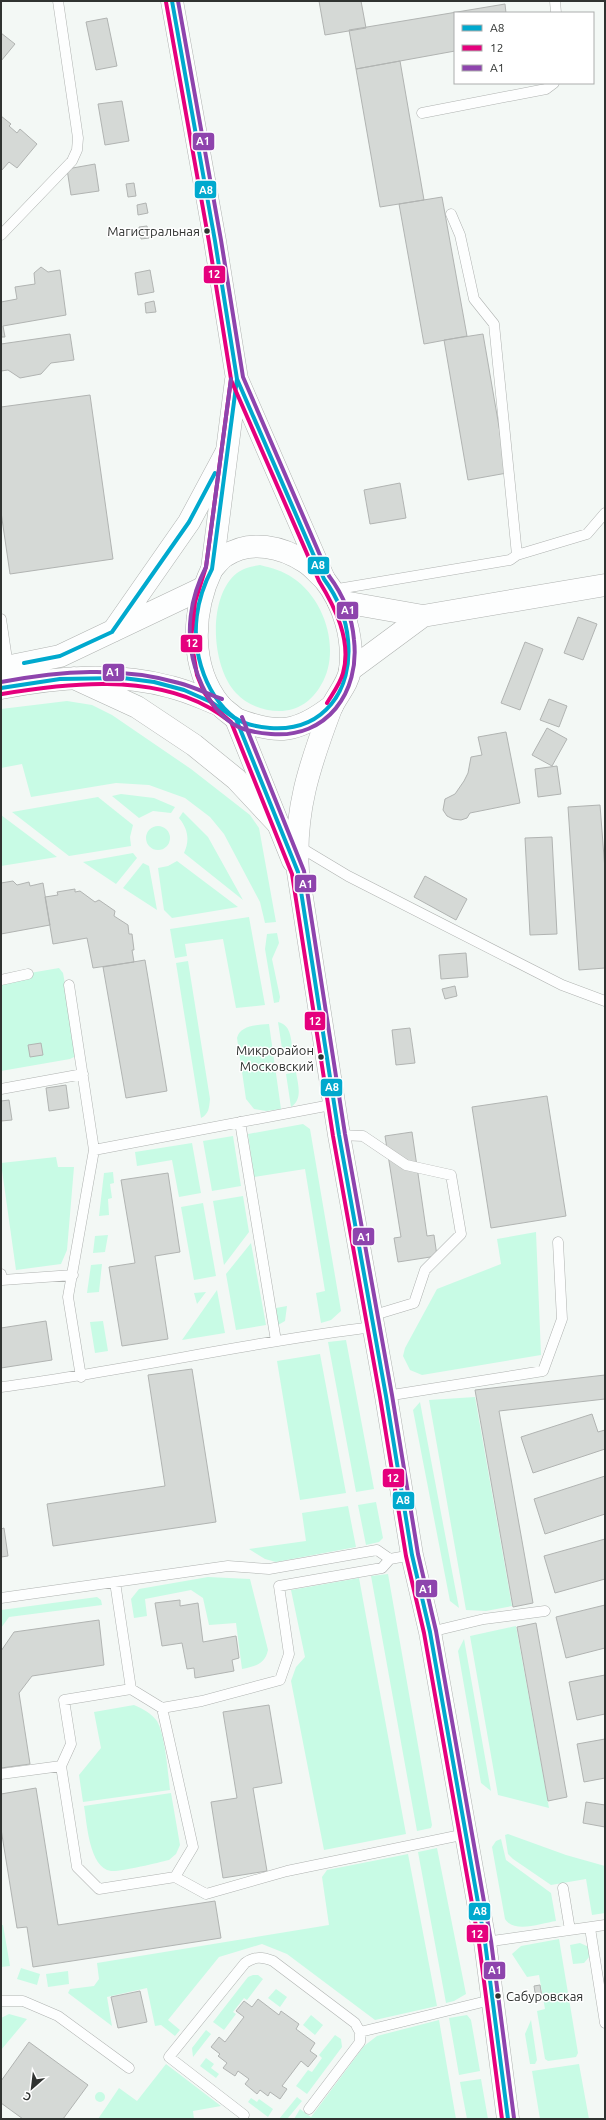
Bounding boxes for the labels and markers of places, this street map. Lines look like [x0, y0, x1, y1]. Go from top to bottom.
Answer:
place label: Магистральная [107, 224, 200, 238]
marker: Магистральная [202, 226, 212, 236]
place label: Микрорайон Московский [236, 1043, 314, 1073]
marker: Микрорайон Московский [316, 1052, 326, 1062]
place label: Сабуровская [506, 1989, 583, 2003]
marker: Сабуровская [493, 1991, 503, 2001]

